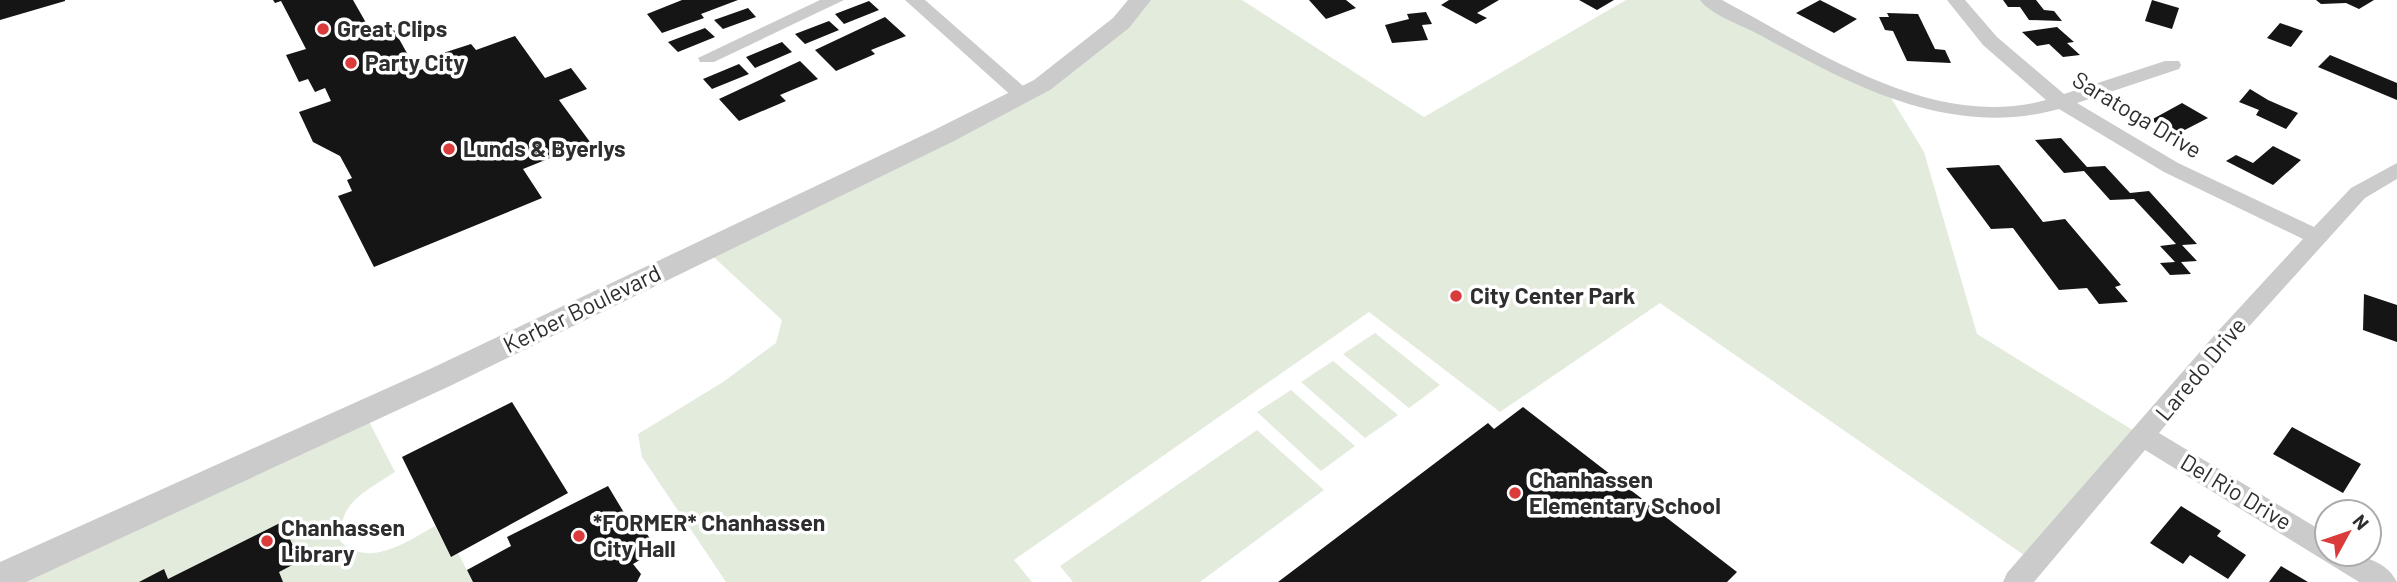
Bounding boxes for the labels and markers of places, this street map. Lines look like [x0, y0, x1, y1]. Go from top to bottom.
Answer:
place label: Great Clips [337, 14, 447, 42]
marker: Great Clips [315, 21, 331, 37]
place label: Party City [365, 48, 465, 76]
marker: Party City [343, 55, 359, 71]
place label: Lunds & Byerlys [463, 134, 626, 162]
marker: Lunds & Byerlys [441, 141, 457, 157]
place label: City Center Park [1470, 281, 1635, 309]
marker: City Center Park [1448, 288, 1464, 304]
place label: Chanhassen Elementary School [1529, 465, 1721, 519]
marker: Chanhassen Elementary School [1507, 485, 1523, 501]
place label: *FORMER* Chanhassen City Hall [593, 508, 825, 562]
place label: Chanhassen Library [281, 513, 405, 567]
marker: *FORMER* Chanhassen City Hall [571, 528, 587, 544]
marker: Chanhassen Library [259, 533, 275, 549]

